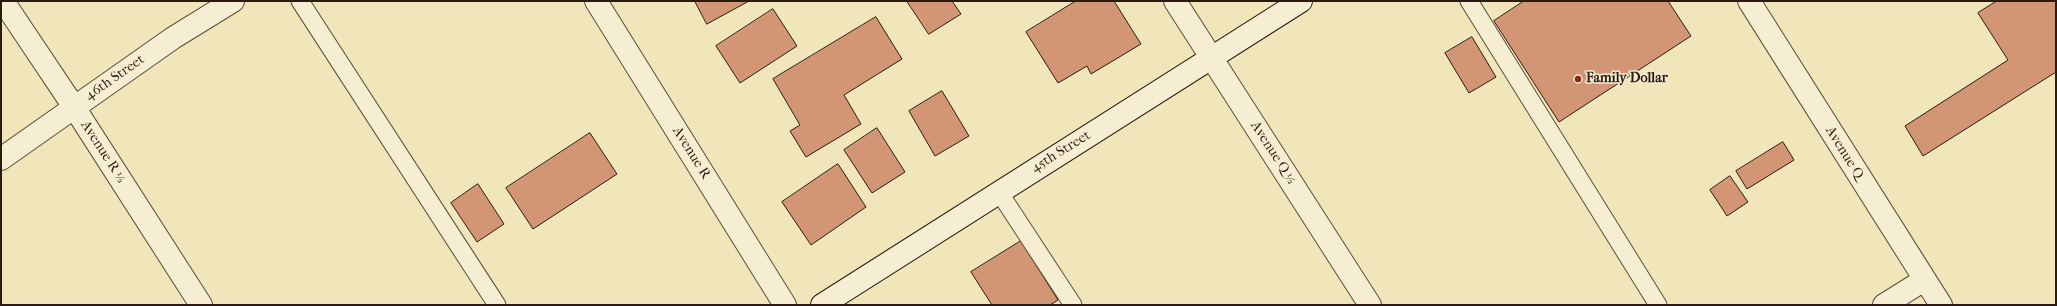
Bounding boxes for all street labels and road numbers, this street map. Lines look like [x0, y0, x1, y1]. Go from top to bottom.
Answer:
street label: 46th Street [82, 51, 148, 105]
street label: Avenue R ½ [77, 118, 129, 186]
street label: Avenue Q ½ [1246, 118, 1300, 188]
street label: Avenue R [668, 124, 714, 182]
street label: Avenue Q [1821, 124, 1867, 182]
street label: 45th Street [1028, 127, 1094, 177]

